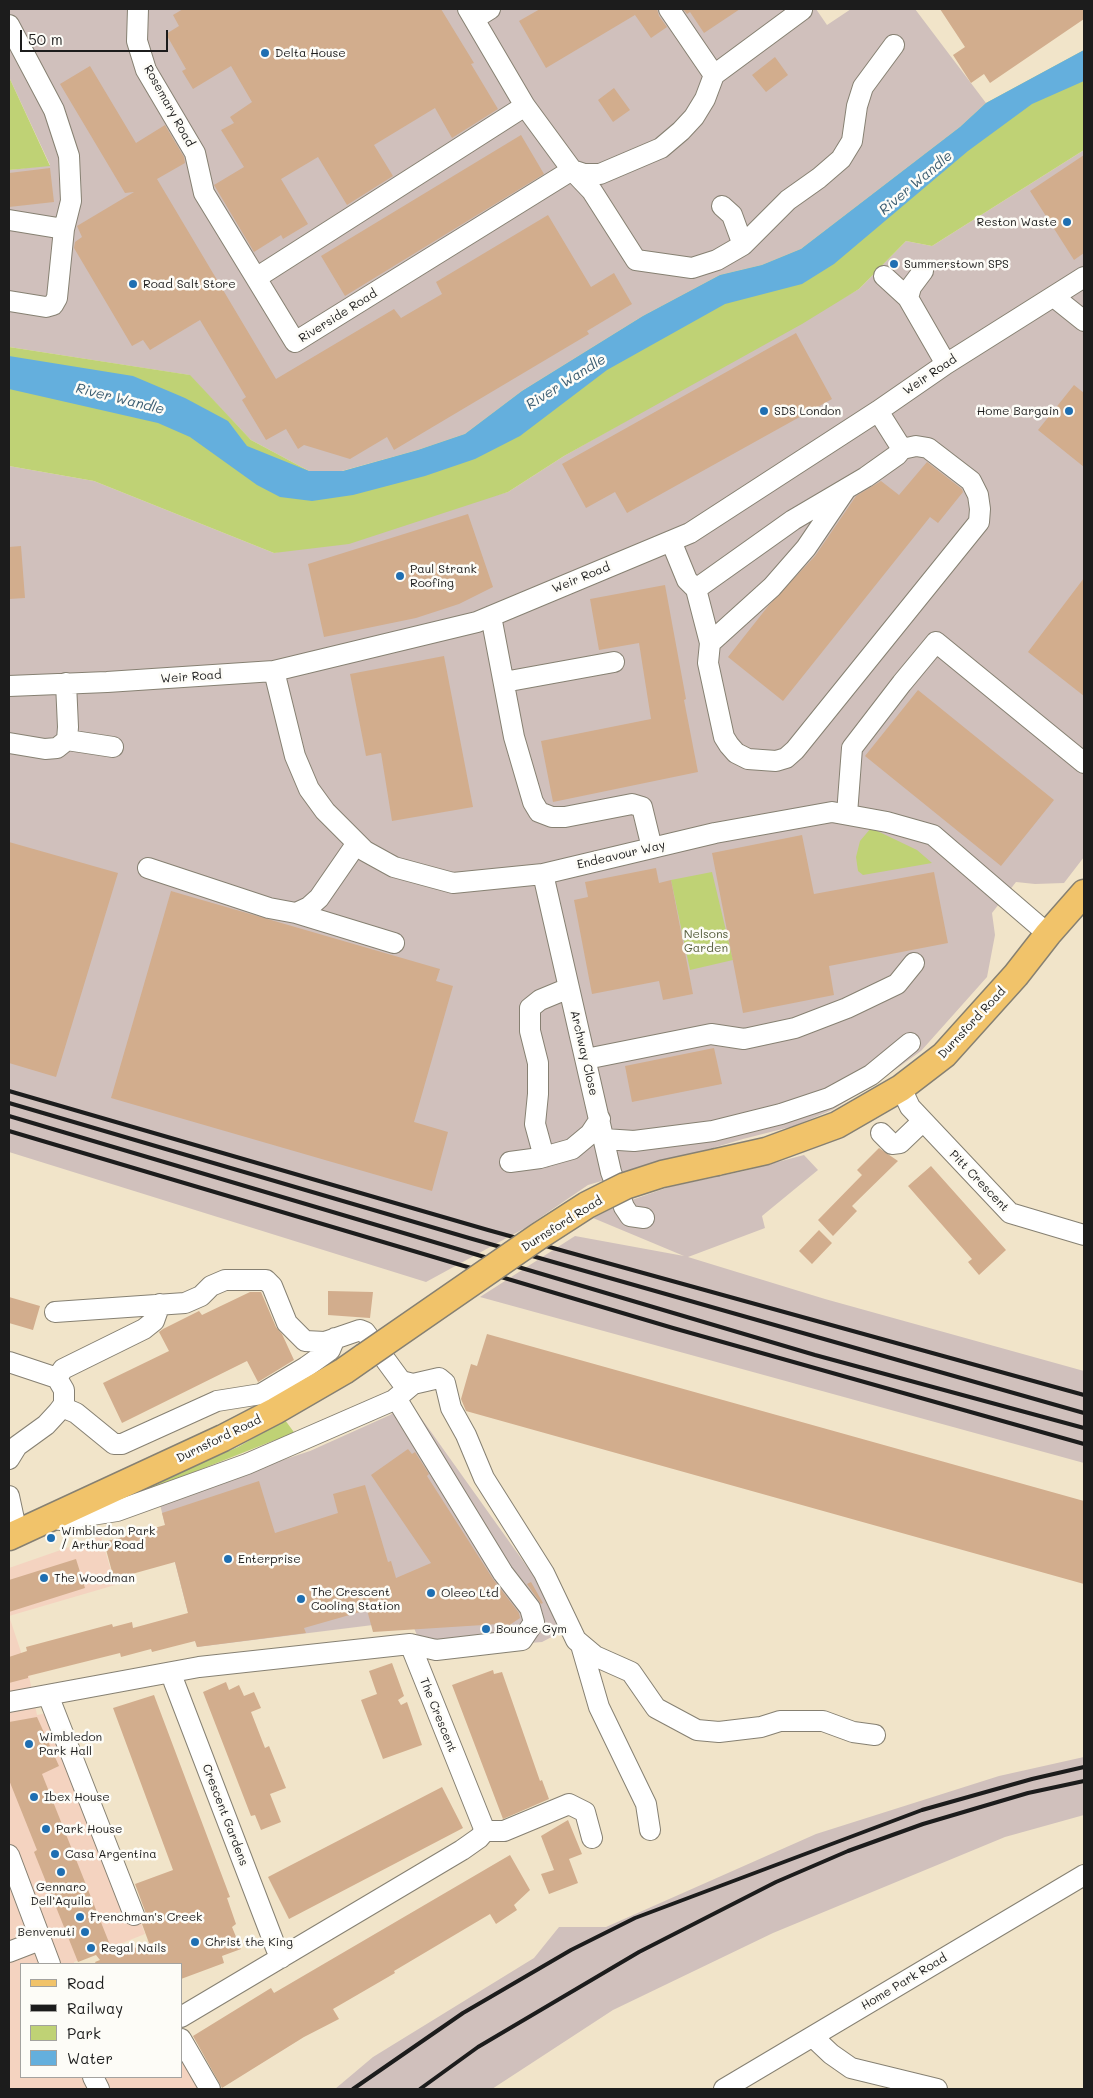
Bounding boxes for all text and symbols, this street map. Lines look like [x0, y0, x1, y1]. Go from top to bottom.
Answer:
scale bar [22, 20, 170, 52]
text: 50 m [28, 29, 63, 49]
place label: Delta House [275, 46, 346, 60]
marker: Delta House [259, 47, 271, 59]
street label: Rosemary Road [141, 63, 197, 149]
water label: River Wandle [876, 147, 956, 219]
place label: Reston Waste [977, 215, 1057, 229]
marker: Reston Waste [1061, 216, 1073, 228]
place label: Summerstown SPS [904, 257, 1009, 271]
marker: Summerstown SPS [888, 258, 900, 270]
place label: Road Salt Store [143, 277, 236, 291]
marker: Road Salt Store [127, 278, 139, 290]
street label: Riverside Road [296, 286, 380, 346]
water label: River Wandle [523, 351, 609, 413]
street label: Weir Road [901, 352, 959, 398]
water label: River Wandle [74, 380, 166, 418]
place label: SDS London [774, 404, 841, 418]
place label: Home Bargain [977, 404, 1059, 418]
marker: SDS London [758, 405, 770, 417]
marker: Home Bargain [1063, 405, 1075, 417]
street label: Weir Road [550, 560, 612, 596]
place label: Paul Strank Roofing [410, 562, 477, 590]
marker: Paul Strank Roofing [394, 570, 406, 582]
street label: Weir Road [160, 668, 222, 686]
street label: Endeavour Way [575, 838, 667, 872]
park label: Nelsons Garden [684, 927, 728, 955]
street label: Durnsford Road [935, 984, 1009, 1062]
street label: Archway Close [567, 1009, 601, 1097]
street label: Pitt Crescent [946, 1147, 1012, 1215]
street label: Durnsford Road [519, 1193, 605, 1255]
street label: Durnsford Road [174, 1412, 264, 1466]
place label: Wimbledon Park / Arthur Road [61, 1524, 155, 1552]
marker: Wimbledon Park / Arthur Road [45, 1532, 57, 1544]
place label: Enterprise [238, 1552, 301, 1566]
marker: Enterprise [222, 1553, 234, 1565]
place label: The Woodman [54, 1571, 135, 1585]
marker: The Woodman [38, 1572, 50, 1584]
place label: The Crescent Cooling Station [311, 1585, 400, 1613]
place label: Oleeo Ltd [441, 1586, 499, 1600]
marker: Oleeo Ltd [425, 1587, 437, 1599]
marker: The Crescent Cooling Station [295, 1593, 307, 1605]
place label: Bounce Gym [496, 1622, 567, 1636]
marker: Bounce Gym [480, 1623, 492, 1635]
street label: The Crescent [417, 1676, 459, 1754]
place label: Wimbledon Park Hall [39, 1730, 102, 1758]
marker: Wimbledon Park Hall [23, 1738, 35, 1750]
street label: Crescent Gardens [199, 1762, 251, 1868]
place label: Ibex House [44, 1790, 110, 1804]
marker: Ibex House [28, 1791, 40, 1803]
place label: Park House [56, 1822, 123, 1836]
marker: Park House [40, 1823, 52, 1835]
place label: Casa Argentina [65, 1847, 157, 1861]
marker: Casa Argentina [49, 1848, 61, 1860]
marker: Gennaro Dell'Aquila [55, 1866, 67, 1878]
place label: Gennaro Dell'Aquila [30, 1880, 92, 1908]
place label: Frenchman's Creek [90, 1910, 202, 1924]
marker: Frenchman's Creek [74, 1911, 86, 1923]
place label: Benvenuti [18, 1925, 75, 1939]
marker: Benvenuti [79, 1926, 91, 1938]
place label: Christ the King [205, 1935, 293, 1949]
marker: Christ the King [189, 1936, 201, 1948]
place label: Regal Nails [101, 1941, 166, 1955]
marker: Regal Nails [85, 1942, 97, 1954]
street label: Home Park Road [859, 1951, 949, 2013]
legend [20, 1963, 182, 2078]
text: Road [67, 1973, 104, 1993]
text: Railway [67, 1998, 123, 2018]
text: Park [67, 2023, 101, 2043]
text: Water [67, 2048, 113, 2068]

